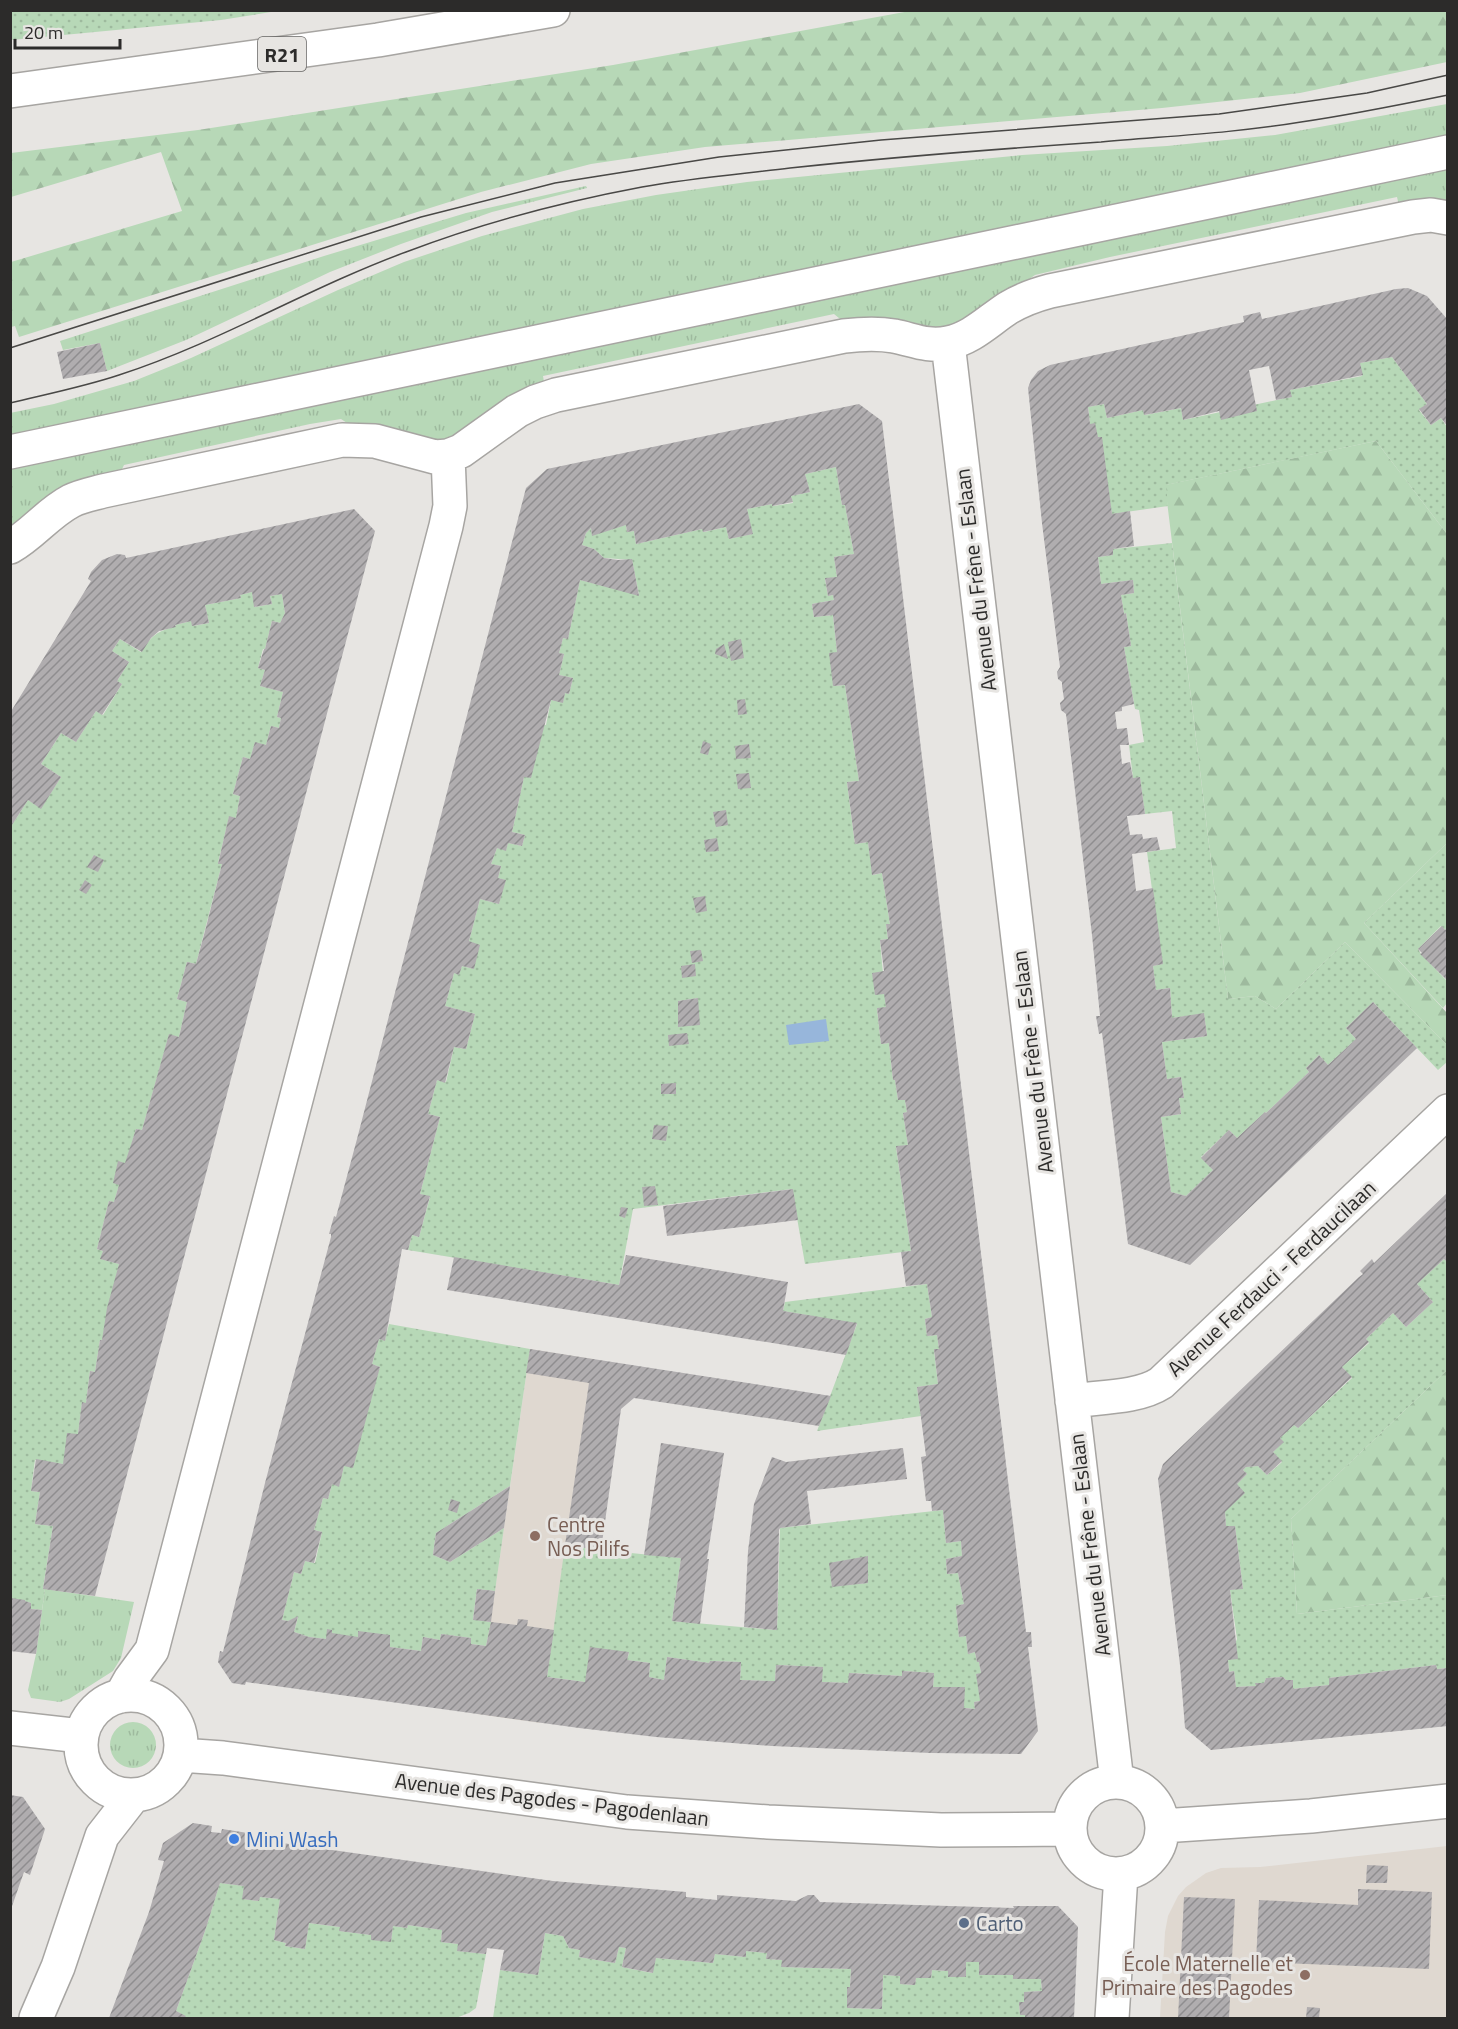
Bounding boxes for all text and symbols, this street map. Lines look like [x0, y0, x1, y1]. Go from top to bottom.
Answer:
scale bar [15, 12, 120, 50]
text: 20 m [24, 19, 63, 46]
road number: R21 [258, 37, 306, 71]
street label: Avenue du Frêne - Eslaan [945, 467, 1005, 693]
street label: Avenue du Frêne - Eslaan [1002, 949, 1062, 1175]
street label: Avenue Ferdauci - Ferdaucilaan [1159, 1172, 1383, 1384]
street label: Avenue du Frêne - Eslaan [1059, 1432, 1119, 1658]
place label: Centre Nos Pilifs [547, 1508, 630, 1564]
marker: Centre Nos Pilifs [528, 1529, 542, 1543]
street label: Avenue des Pagodes - Pagodenlaan [393, 1764, 711, 1834]
place label: Mini Wash [246, 1823, 339, 1855]
marker: Mini Wash [227, 1832, 241, 1846]
place label: Carto [976, 1907, 1024, 1939]
marker: Carto [957, 1916, 971, 1930]
place label: École Maternelle et Primaire des Pagodes [1101, 1947, 1294, 2003]
marker: École Maternelle et Primaire des Pagodes [1298, 1968, 1312, 1982]

